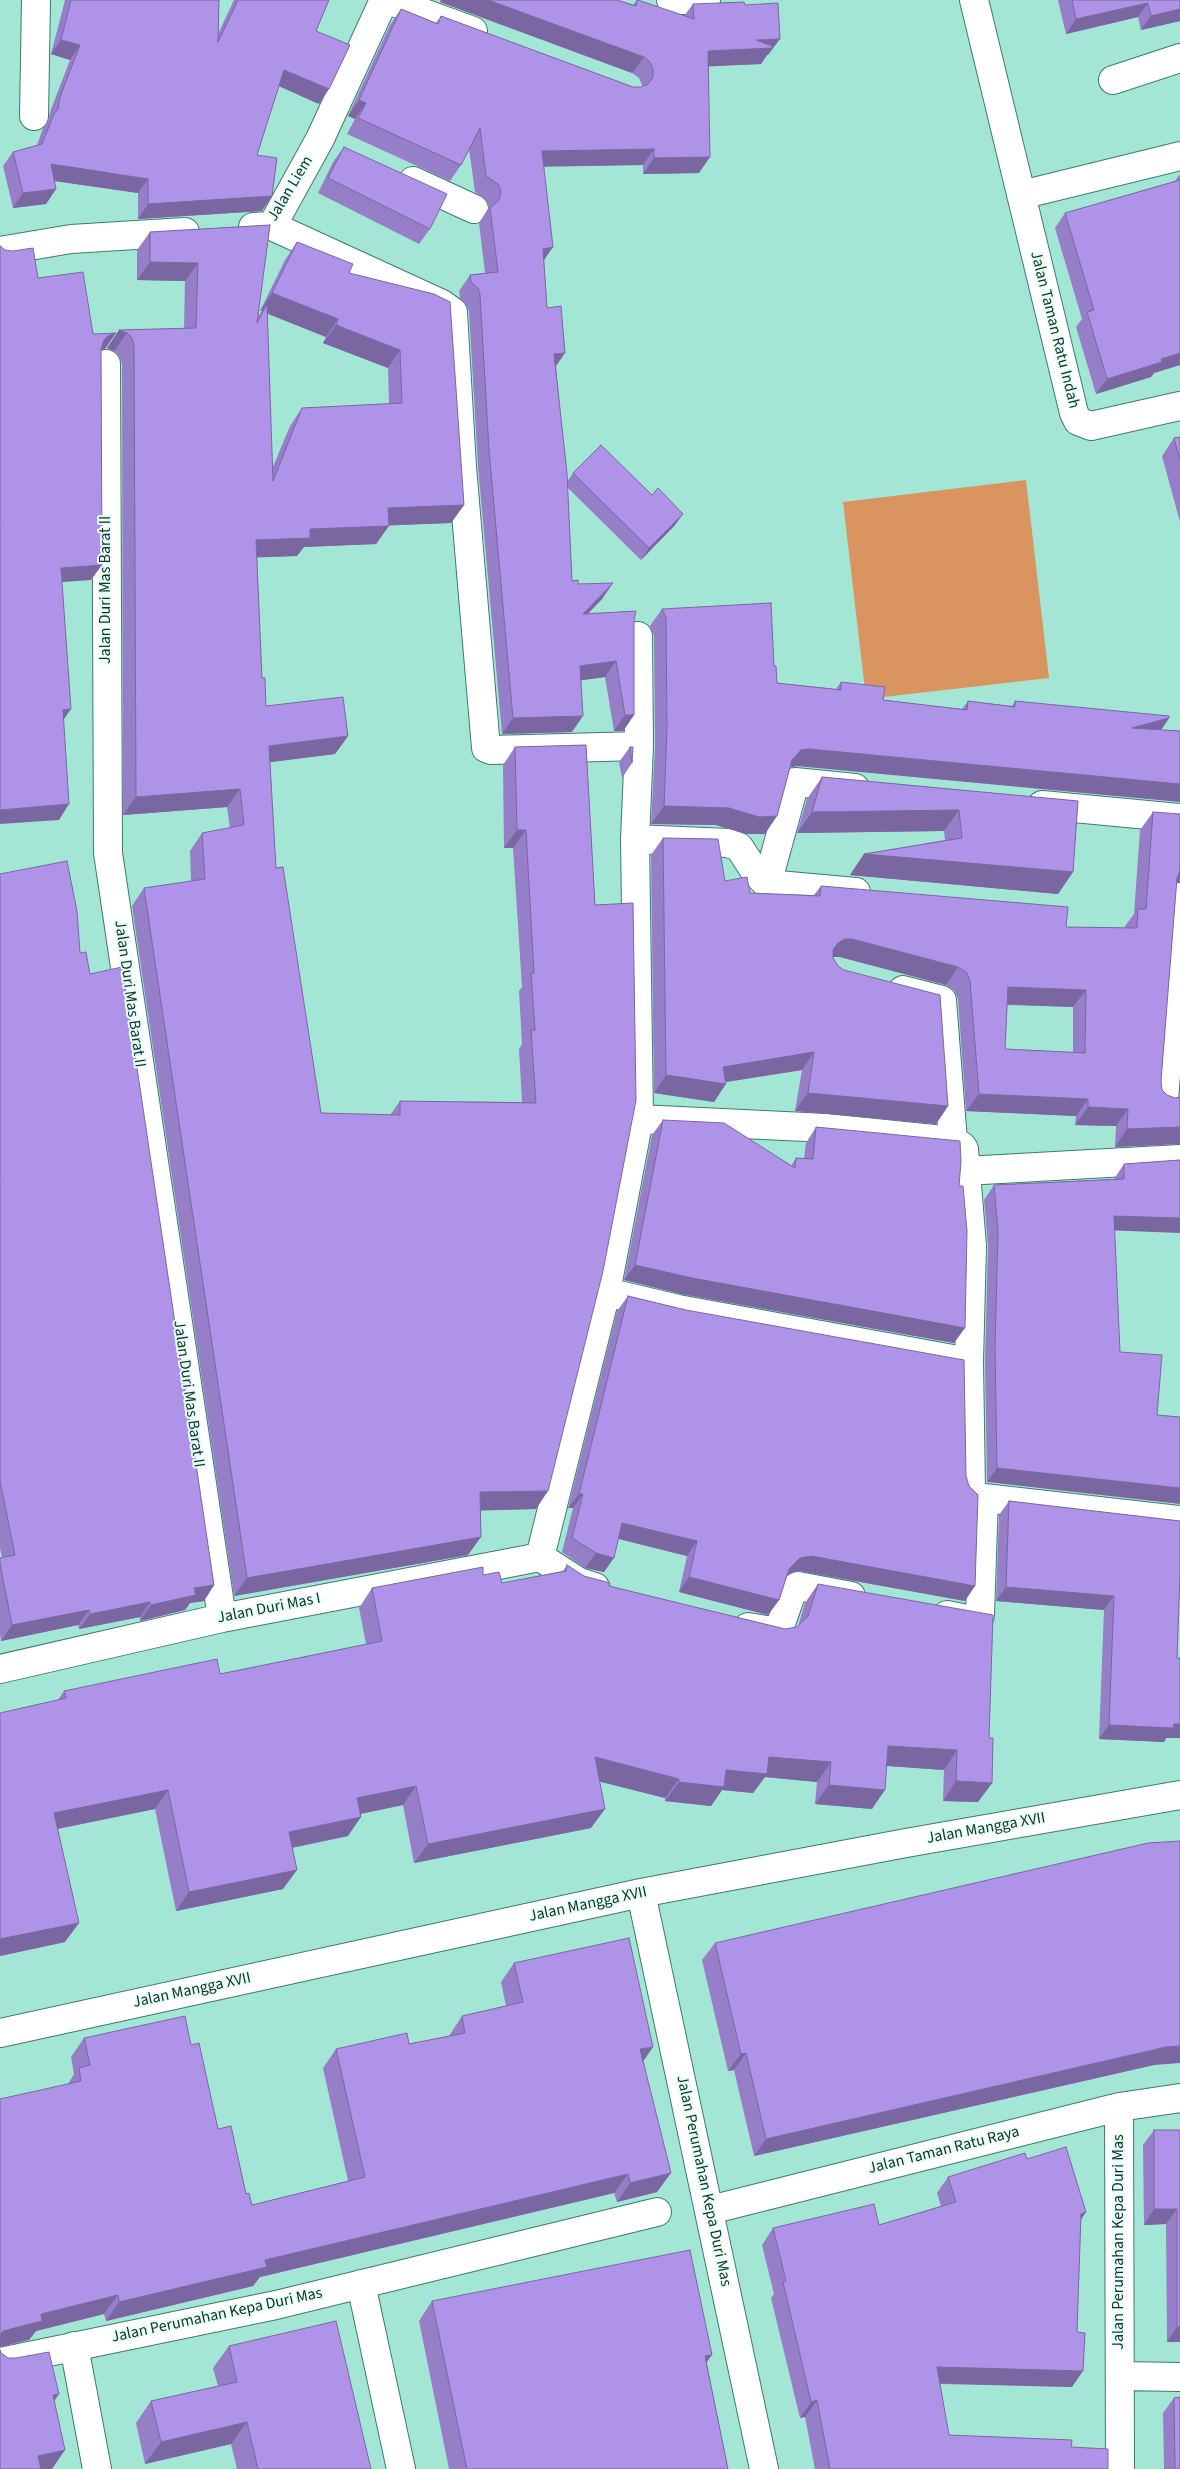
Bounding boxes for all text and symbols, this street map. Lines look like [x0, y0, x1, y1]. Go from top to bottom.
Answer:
street label: Jalan Liem [264, 153, 318, 225]
street label: Jalan Taman Ratu Indah [1025, 249, 1083, 411]
street label: Jalan Duri Mas Barat II [96, 516, 116, 664]
street label: Jalan Duri Mas Barat II [109, 919, 149, 1069]
street label: Jalan Duri Mas Barat II [168, 1319, 208, 1469]
street label: Jalan Duri Mas I [216, 1590, 322, 1628]
street label: Jalan Mangga XVII [925, 1809, 1047, 1849]
street label: Jalan Mangga XVII [527, 1883, 649, 1927]
street label: Jalan Mangga XVII [131, 1969, 253, 2013]
street label: Jalan Perumahan Kepa Duri Mas [671, 2074, 735, 2288]
street label: Jalan Taman Ratu Raya [866, 2123, 1022, 2179]
street label: Jalan Perumahan Kepa Duri Mas [1109, 2134, 1129, 2350]
street label: Jalan Perumahan Kepa Duri Mas [110, 2284, 324, 2348]

